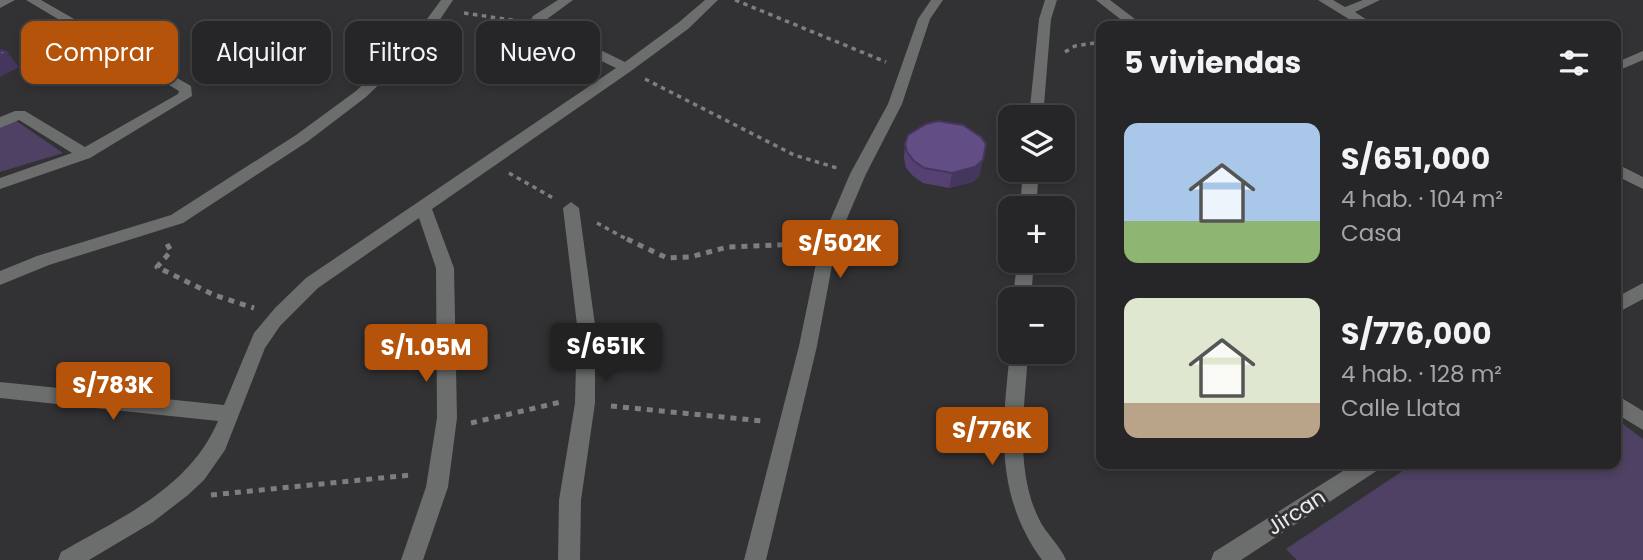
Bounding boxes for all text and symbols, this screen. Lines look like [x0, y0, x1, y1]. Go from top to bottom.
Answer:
chip: Comprar [21, 21, 178, 84]
chip: Alquilar [192, 21, 331, 84]
chip: Filtros [345, 21, 462, 84]
chip: Nuevo [476, 21, 600, 84]
text: 5 viviendas [1124, 41, 1301, 84]
icon: filters [1555, 44, 1593, 82]
map controls [998, 105, 1075, 364]
button: layers [998, 105, 1075, 182]
text: S/651,000 [1341, 137, 1490, 180]
icon: home [1180, 151, 1264, 235]
text: 4 hab. · 104 m² [1341, 183, 1503, 215]
button: + [998, 196, 1075, 273]
text: Casa [1341, 217, 1402, 249]
pin: S/502K [783, 220, 897, 280]
text: S/502K [798, 227, 882, 259]
button: − [998, 287, 1075, 364]
text: S/776,000 [1341, 312, 1492, 355]
pin: S/1.05M [361, 324, 491, 384]
pin: S/651K [549, 324, 663, 383]
icon: home [1180, 326, 1264, 410]
text: S/651K [567, 330, 645, 362]
text: S/1.05M [381, 331, 471, 363]
text: 4 hab. · 128 m² [1341, 358, 1502, 390]
pin: S/783K [56, 362, 170, 422]
text: S/783K [72, 369, 154, 401]
text: Calle Llata [1341, 392, 1461, 424]
pin: S/776K [935, 407, 1049, 467]
text: S/776K [952, 414, 1032, 446]
street label: Jircan [1261, 482, 1331, 542]

